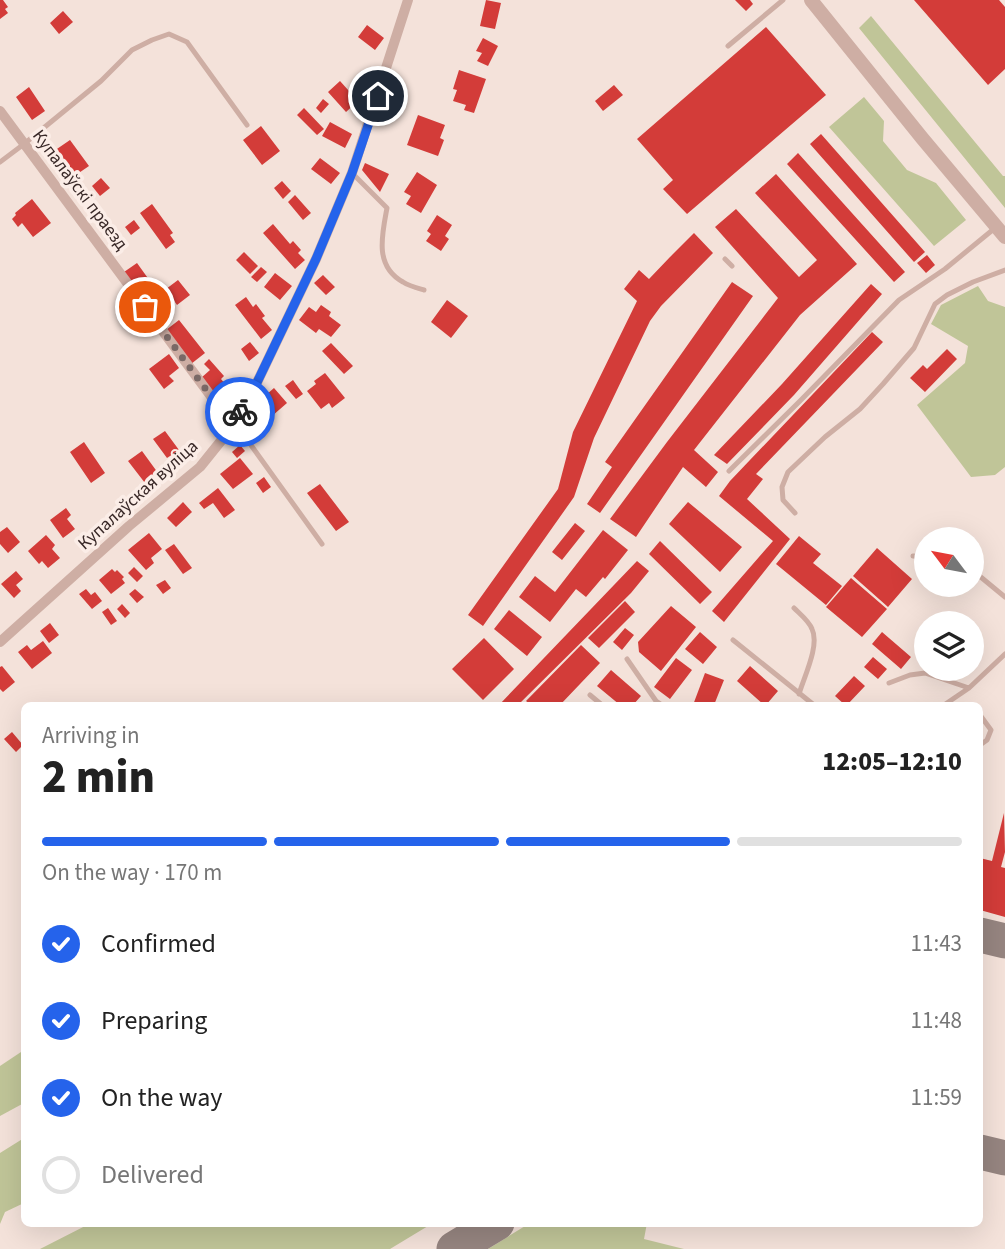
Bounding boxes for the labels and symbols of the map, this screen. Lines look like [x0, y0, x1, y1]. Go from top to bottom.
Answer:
pin [348, 66, 408, 126]
street label: Купалаўскі праезд [26, 125, 134, 256]
pin [115, 277, 175, 337]
courier [205, 377, 275, 447]
street label: Купалаўская вуліца [72, 434, 204, 556]
north arrow [914, 527, 984, 597]

